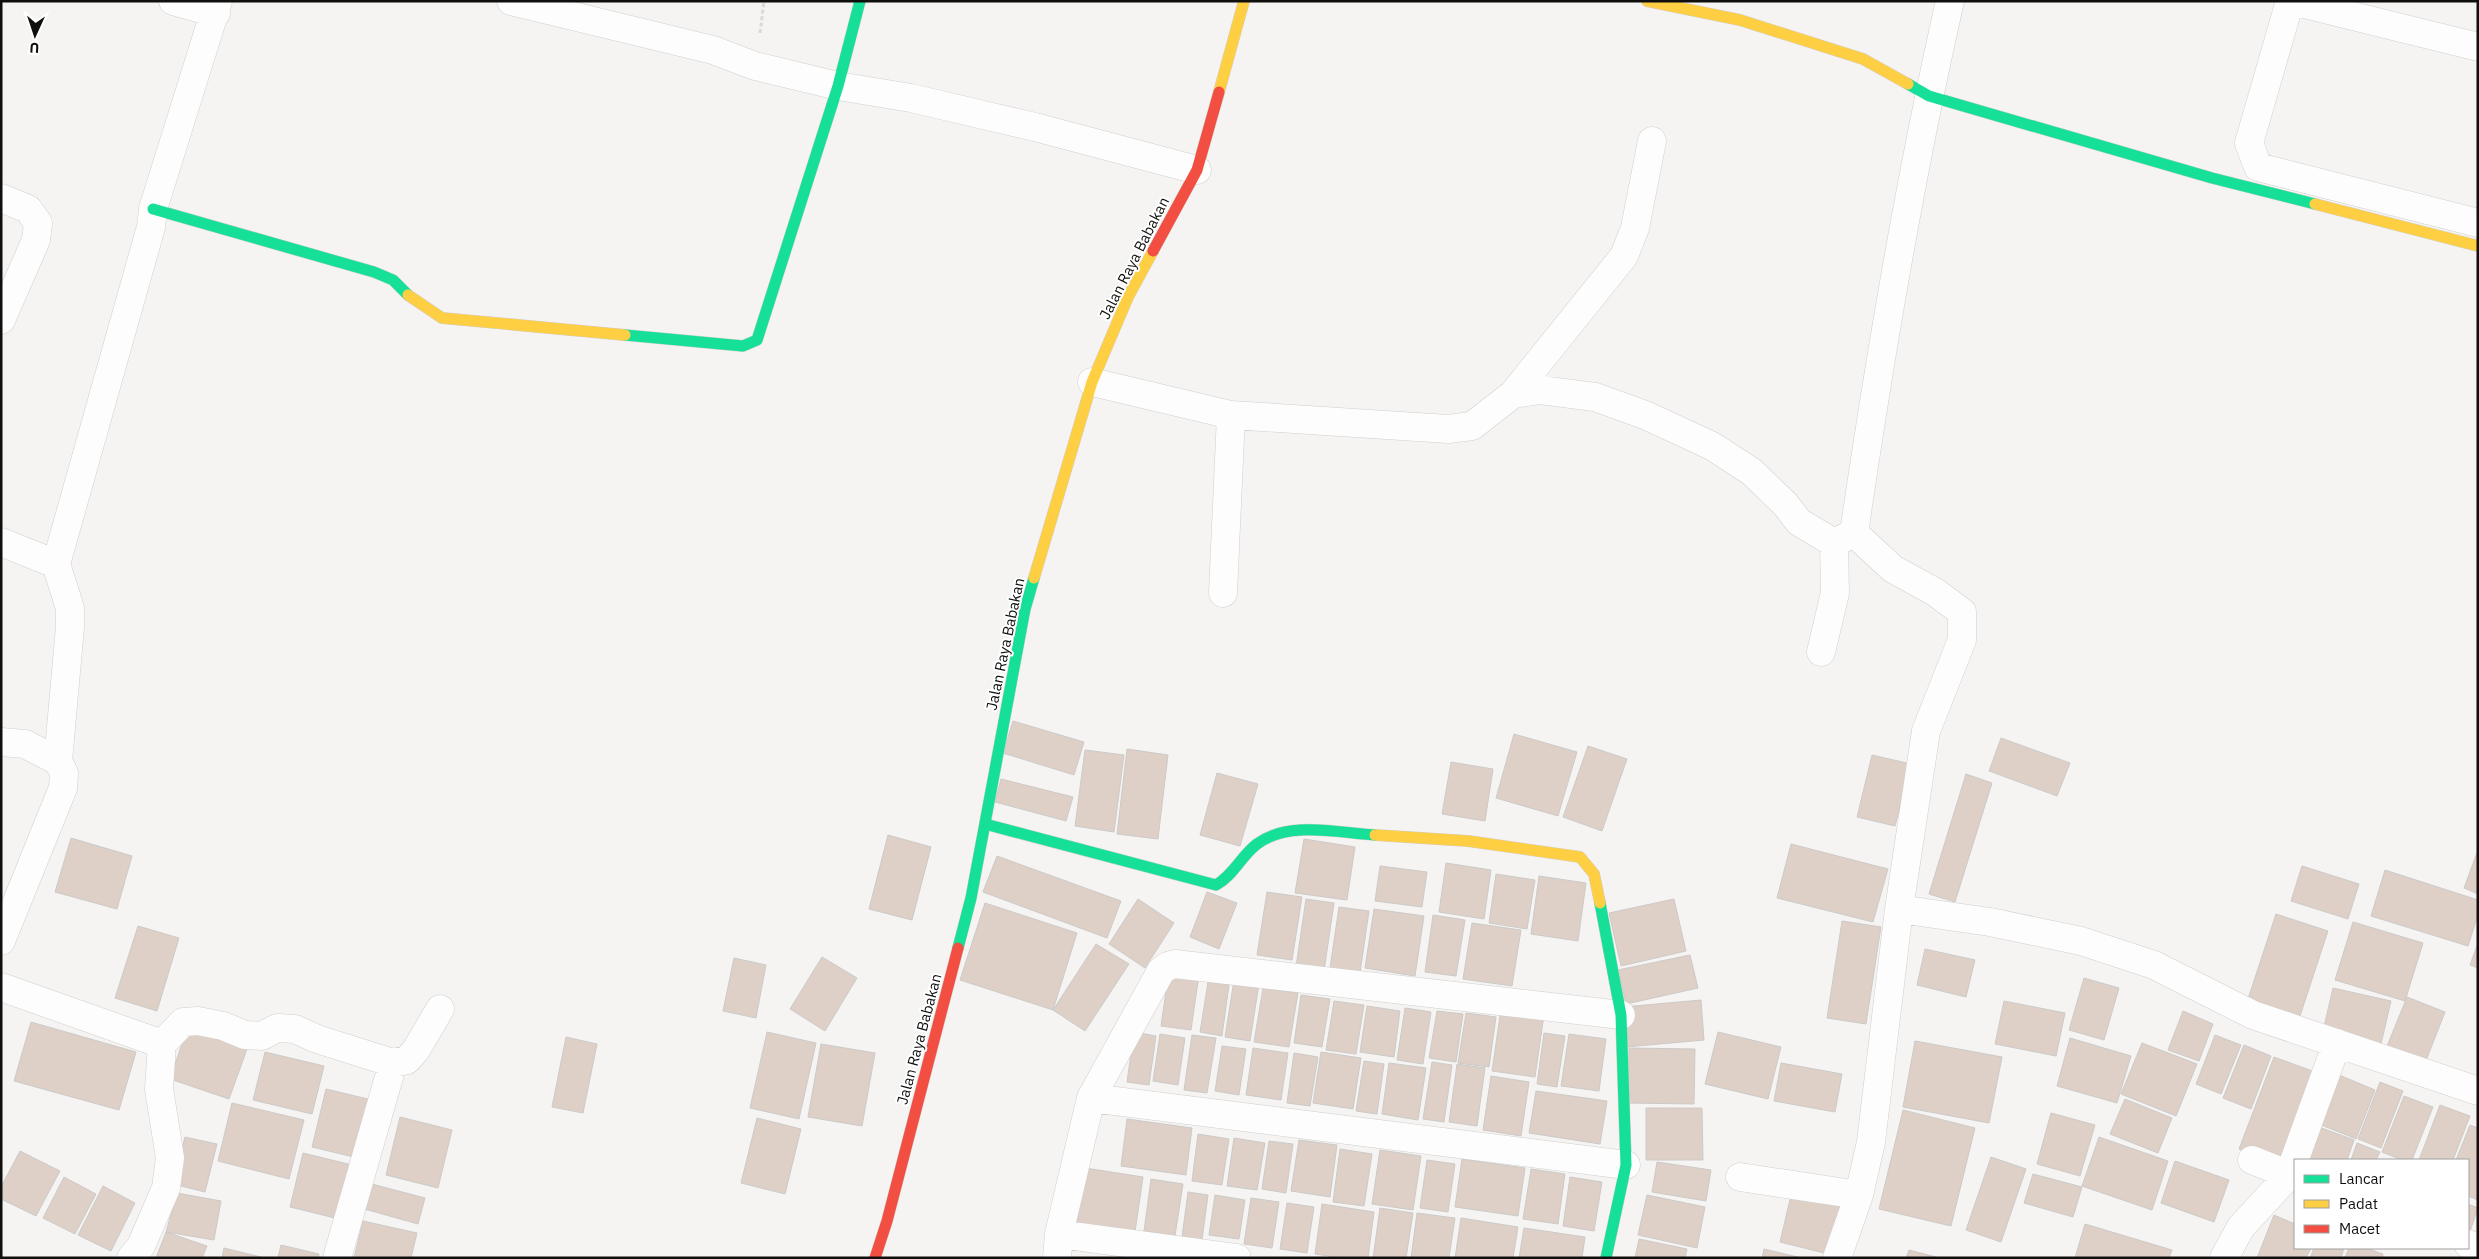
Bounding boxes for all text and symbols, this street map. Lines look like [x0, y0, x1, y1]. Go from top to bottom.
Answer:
north arrow [10, 10, 60, 60]
text: U [29, 39, 40, 57]
street label: Jalan Raya Babakan [1095, 194, 1173, 322]
street label: Jalan Raya Babakan [982, 576, 1028, 712]
street label: Jalan Raya Babakan [892, 971, 946, 1107]
legend [2294, 1159, 2469, 1249]
text: Lancar [2339, 1169, 2385, 1188]
text: Padat [2339, 1194, 2378, 1213]
text: Macet [2339, 1219, 2380, 1238]

